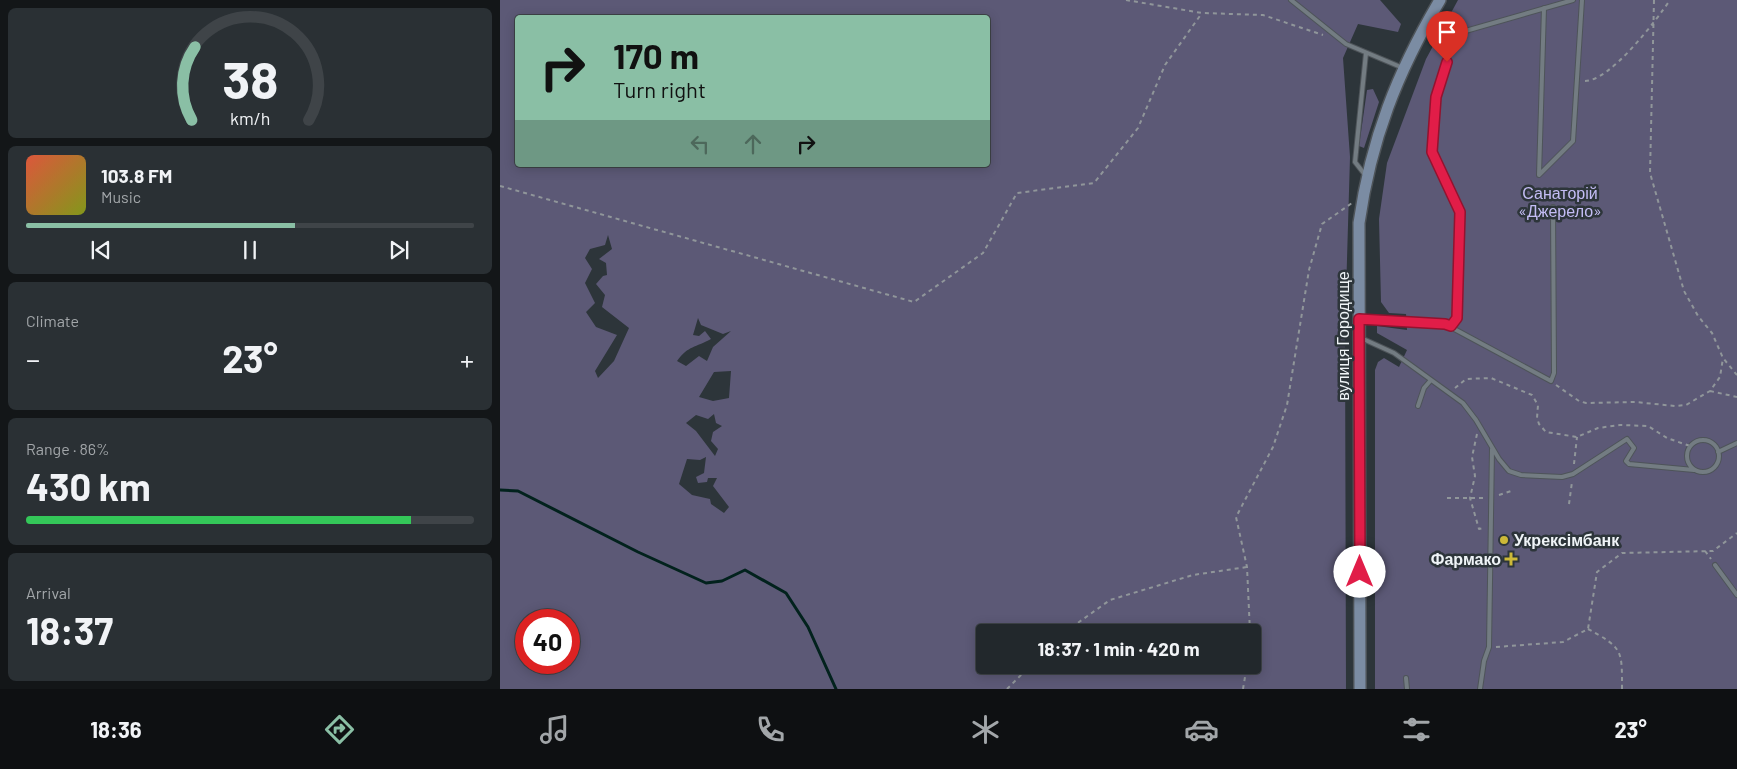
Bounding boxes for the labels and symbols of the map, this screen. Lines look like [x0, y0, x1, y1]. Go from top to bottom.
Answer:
pin [1426, 11, 1468, 62]
park label: Санаторій «Джерело» [1518, 183, 1602, 220]
street label: вулиця Городище [1333, 271, 1352, 401]
place label: Укрексімбанк [1514, 530, 1620, 549]
marker: Укрексімбанк [1498, 534, 1510, 546]
position arrow [1333, 545, 1385, 597]
place label: Фармако [1431, 549, 1501, 568]
marker: Фармако [1505, 553, 1517, 565]
speed limit sign: 40 [515, 609, 580, 674]

